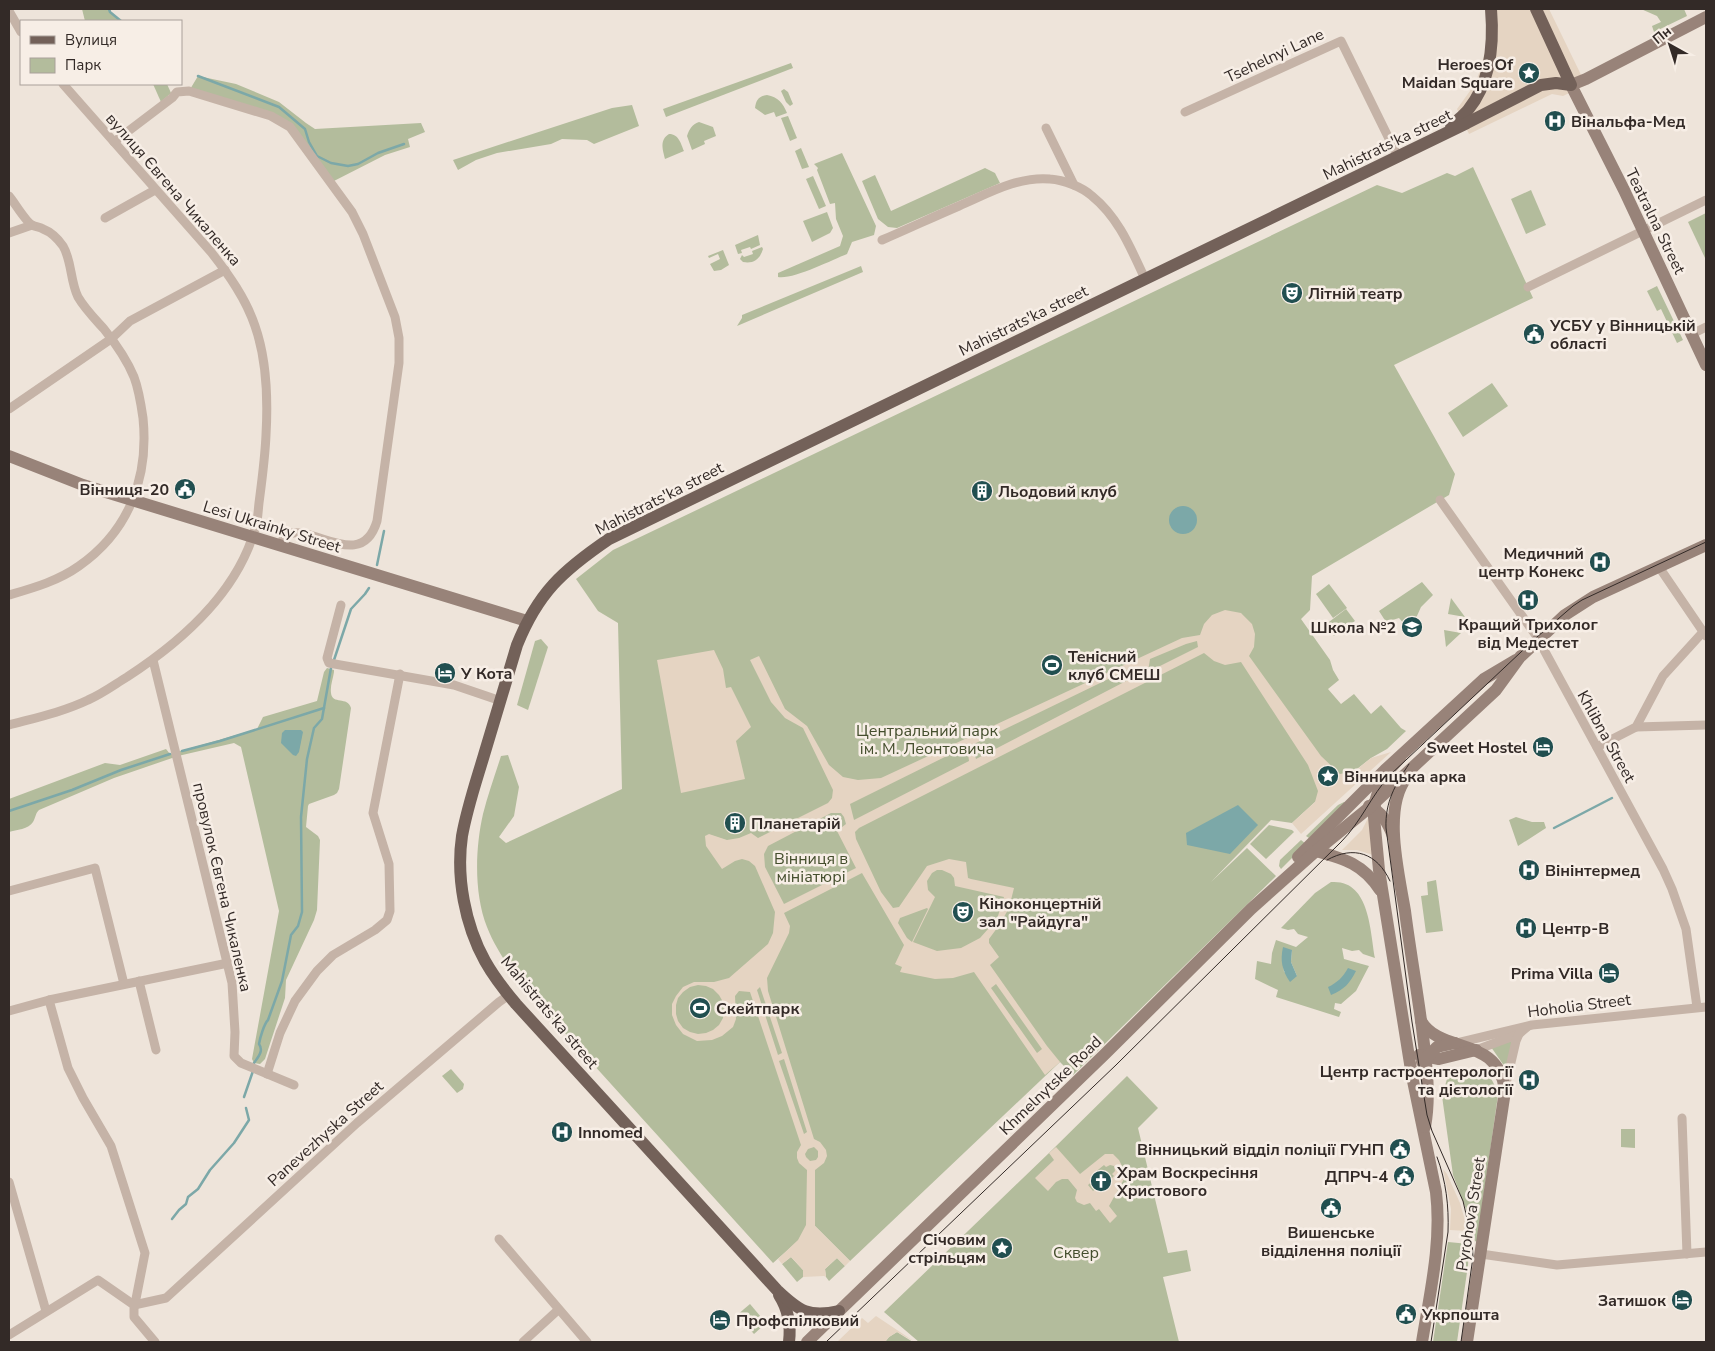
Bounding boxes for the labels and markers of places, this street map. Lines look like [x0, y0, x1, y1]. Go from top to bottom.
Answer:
place label: Heroes Of Maidan Square [1402, 54, 1514, 94]
place icon: Heroes Of Maidan Square [1517, 61, 1541, 85]
hospital icon: Вінальфа-Мед [1543, 109, 1567, 133]
place label: Вінальфа-Мед [1571, 111, 1686, 133]
theatre icon: Літній театр [1280, 281, 1304, 305]
place label: Літній театр [1308, 283, 1403, 305]
place label: УСБУ у Вінницькій області [1549, 315, 1696, 355]
public building icon: УСБУ у Вінницькій області [1522, 322, 1546, 346]
public building icon: Вінниця-20 [173, 477, 197, 501]
place label: Вінниця-20 [79, 479, 169, 501]
building icon: Льодовий клуб [970, 479, 994, 503]
place label: Льодовий клуб [998, 481, 1117, 503]
place label: Медичний центр Конекс [1478, 543, 1584, 583]
hospital icon: Медичний центр Конекс [1588, 550, 1612, 574]
hospital icon: Кращий Трихолог від Медестет [1516, 588, 1540, 612]
place label: Кращий Трихолог від Медестет [1458, 614, 1598, 654]
school or university icon: Школа №2 [1400, 615, 1424, 639]
place label: Школа №2 [1311, 617, 1396, 639]
place label: Тенісний клуб СМЕШ [1068, 646, 1160, 686]
sports icon: Тенісний клуб СМЕШ [1040, 653, 1064, 677]
hotel icon: У Кота [433, 661, 457, 685]
place label: У Кота [460, 663, 513, 685]
hotel icon: Sweet Hostel [1531, 735, 1555, 759]
place label: Sweet Hostel [1427, 737, 1527, 759]
place icon: Вінницька арка [1316, 764, 1340, 788]
place label: Вінницька арка [1344, 766, 1466, 788]
building icon: Планетарій [723, 811, 747, 835]
place label: Планетарій [751, 813, 841, 835]
hospital icon: Вінінтермед [1517, 858, 1541, 882]
place label: Вінінтермед [1545, 860, 1640, 882]
place label: Кіноконцертній зал "Райдуга" [979, 893, 1101, 933]
theatre icon: Кіноконцертній зал "Райдуга" [951, 900, 975, 924]
hospital icon: Центр-В [1514, 916, 1538, 940]
place label: Центр-В [1542, 918, 1609, 940]
hotel icon: Prima Villa [1597, 961, 1621, 985]
place label: Prima Villa [1511, 963, 1593, 985]
sports icon: Скейтпарк [688, 996, 712, 1020]
place label: Скейтпарк [716, 998, 800, 1020]
place label: Центр гастроентерології та дієтології [1320, 1061, 1514, 1101]
hospital icon: Центр гастроентерології та дієтології [1517, 1068, 1541, 1092]
hospital icon: Innomed [550, 1120, 574, 1144]
place label: Innomed [578, 1122, 643, 1144]
public building icon: Вінницький відділ поліції ГУНП [1388, 1137, 1412, 1161]
place label: Вінницький відділ поліції ГУНП [1137, 1139, 1384, 1161]
place label: Храм Воскресіння Христового [1116, 1162, 1258, 1202]
public building icon: ДПРЧ-4 [1392, 1164, 1416, 1188]
place label: ДПРЧ-4 [1325, 1166, 1388, 1188]
church icon: Храм Воскресіння Христового [1089, 1169, 1113, 1193]
public building icon: Вишенське відділення поліції [1319, 1196, 1343, 1220]
place label: Вишенське відділення поліції [1261, 1222, 1402, 1262]
place label: Січовим стрільцям [908, 1229, 986, 1269]
place icon: Січовим стрільцям [990, 1236, 1014, 1260]
hotel icon: Затишок [1670, 1288, 1694, 1312]
place label: Затишок [1598, 1290, 1667, 1312]
public building icon: Укрпошта [1394, 1302, 1418, 1326]
place label: Укрпошта [1421, 1304, 1500, 1326]
hotel icon: Профспілковий [708, 1308, 732, 1332]
place label: Профспілковий [736, 1310, 859, 1332]

